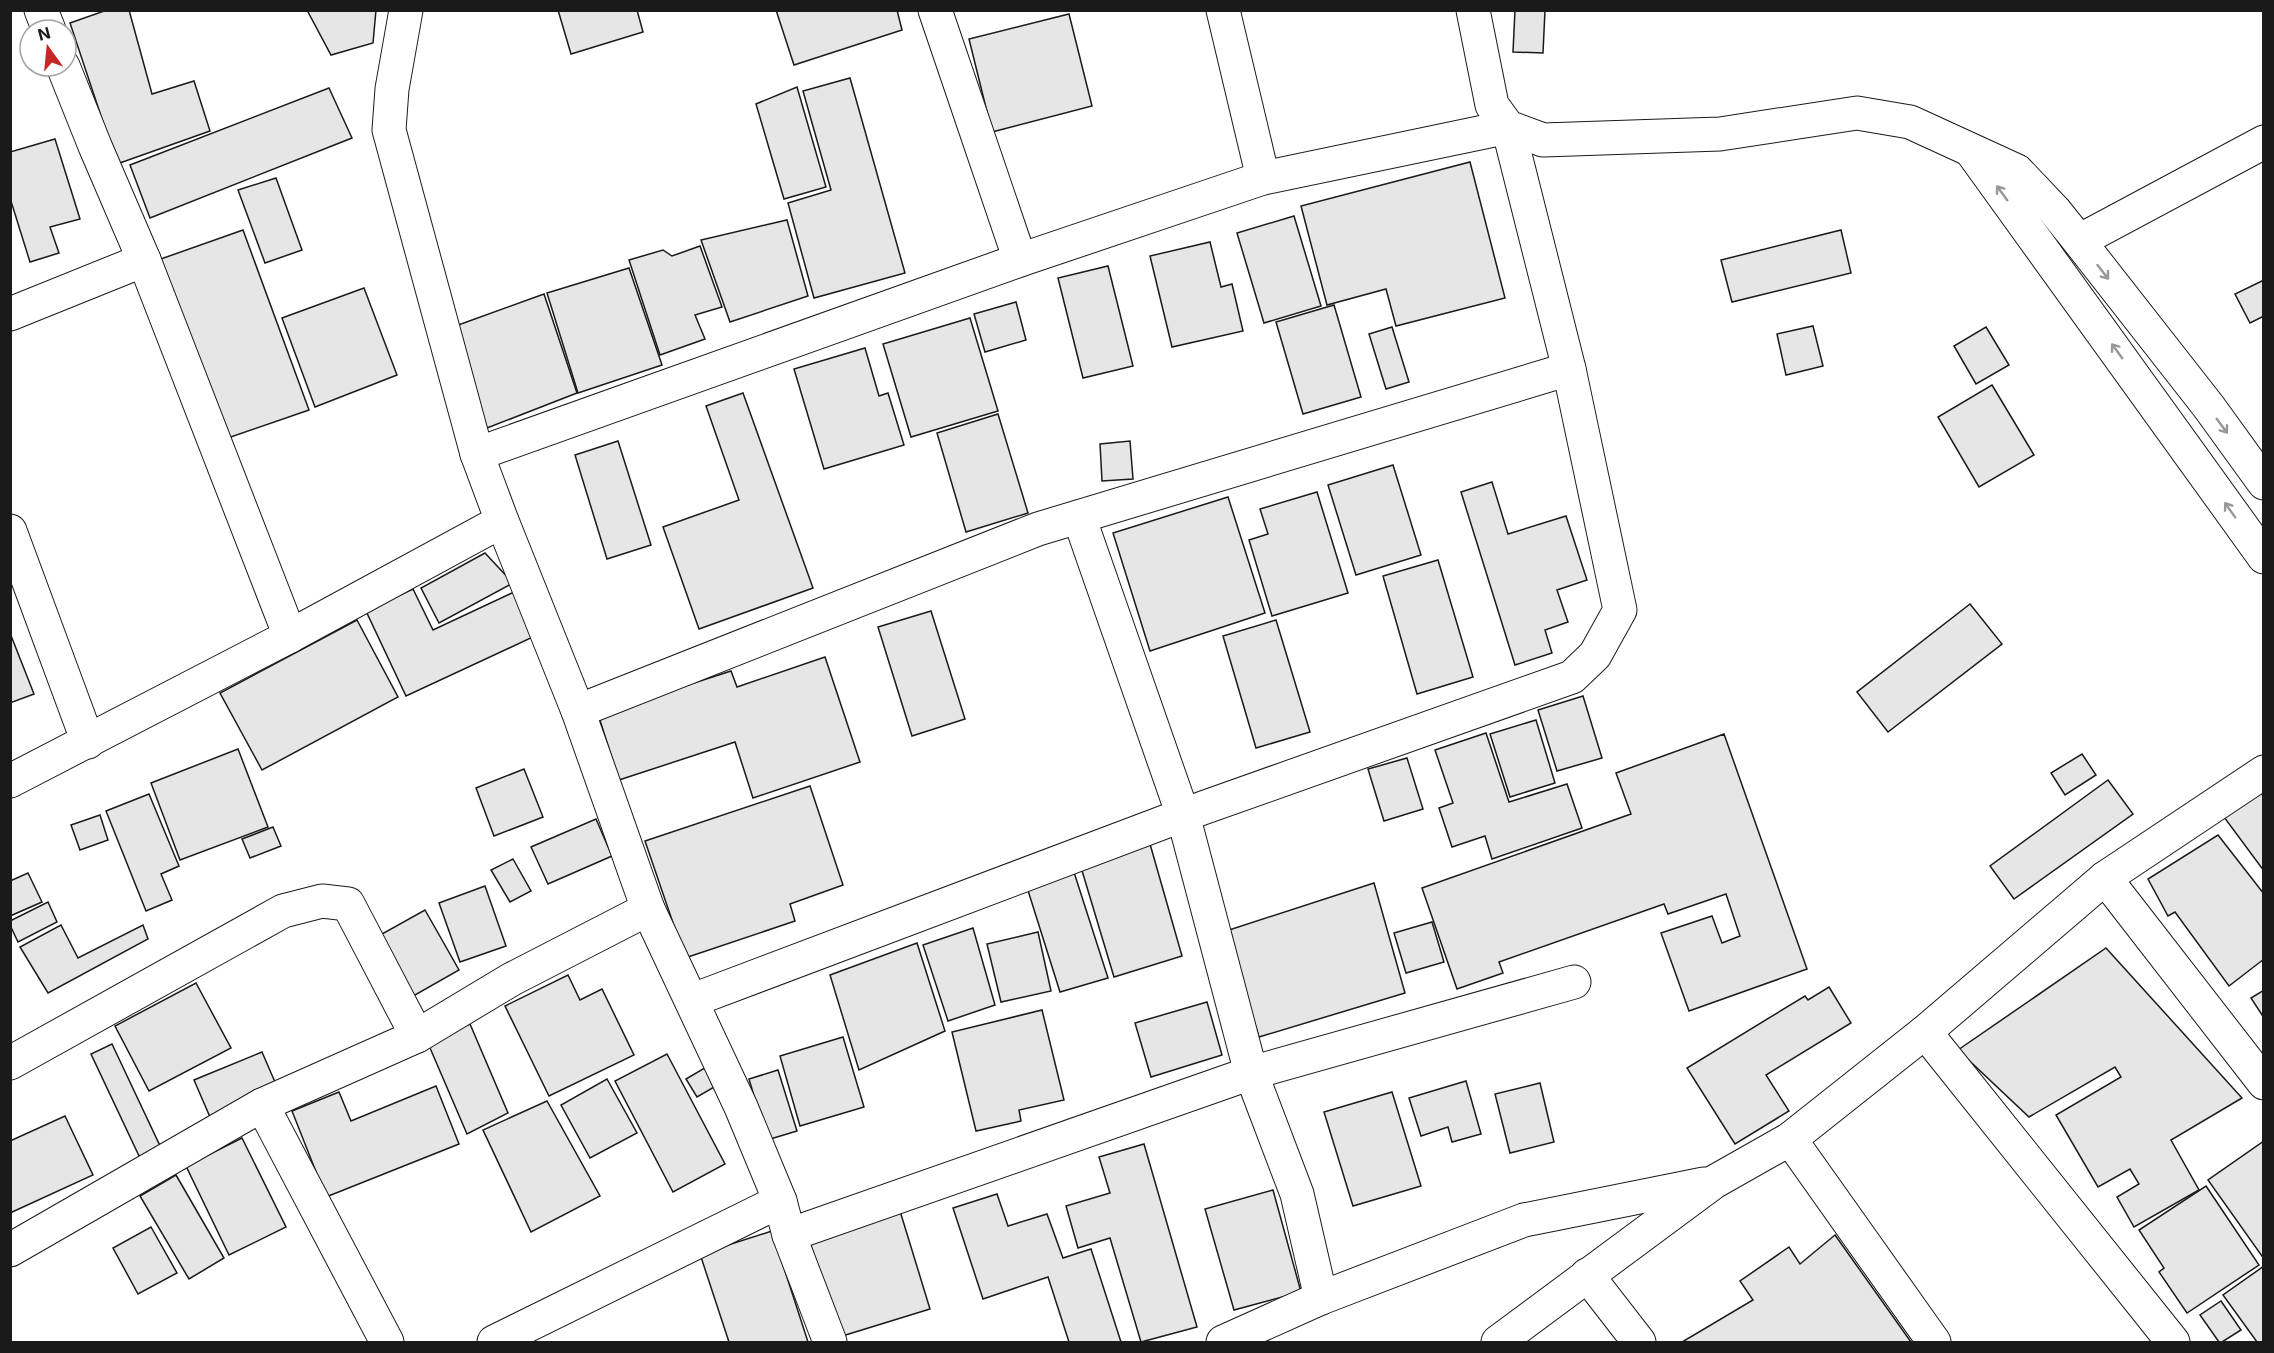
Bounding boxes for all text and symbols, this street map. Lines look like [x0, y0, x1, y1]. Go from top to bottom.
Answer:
north arrow [18, 18, 78, 78]
text: N [36, 22, 53, 45]
one-way arrow [1996, 185, 2008, 201]
one-way arrow [2097, 263, 2110, 279]
one-way arrow [2111, 343, 2123, 359]
one-way arrow [2216, 417, 2229, 433]
one-way arrow [2224, 502, 2236, 518]

